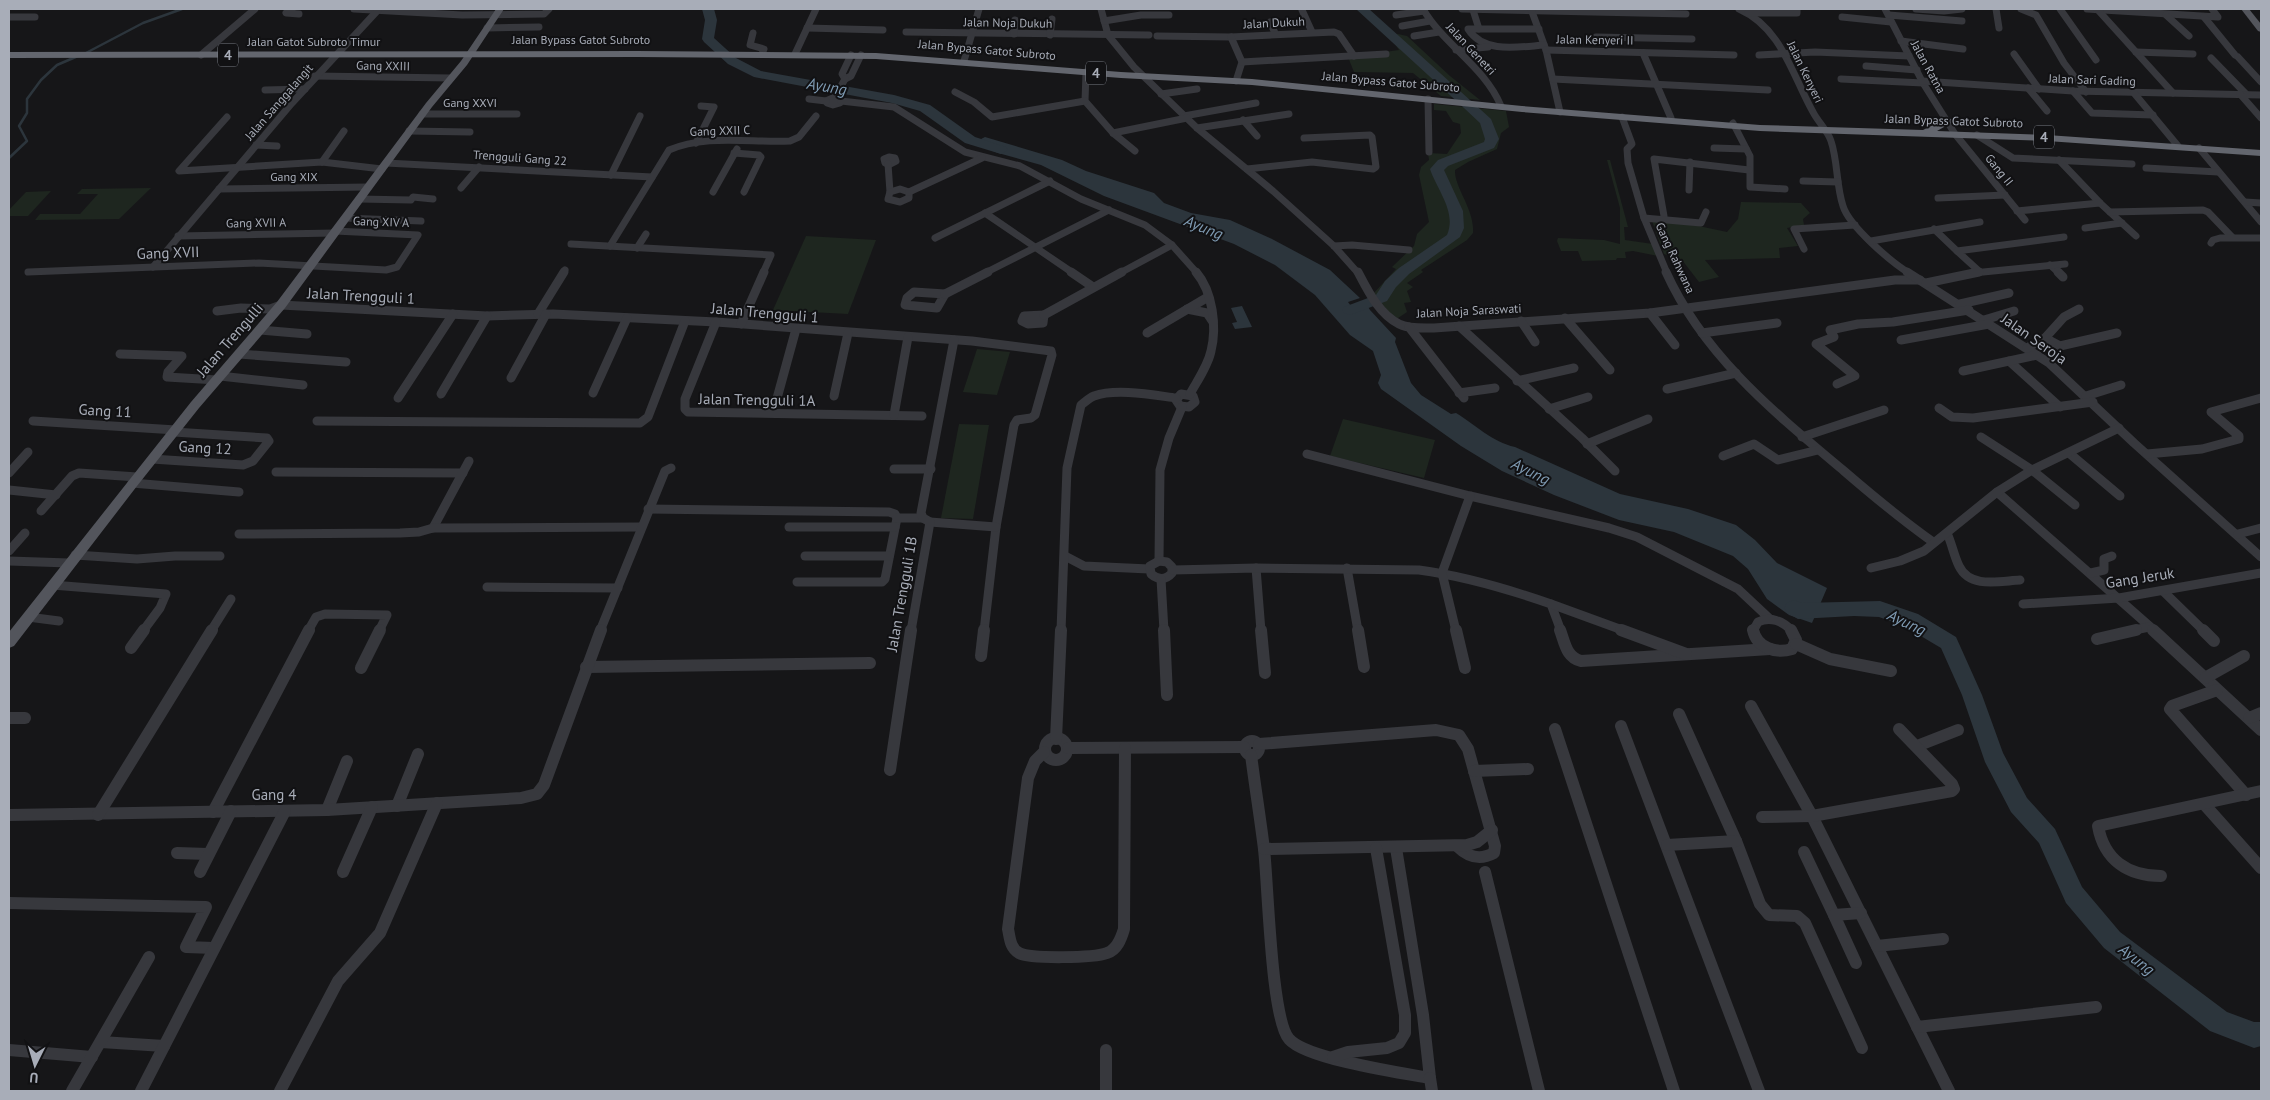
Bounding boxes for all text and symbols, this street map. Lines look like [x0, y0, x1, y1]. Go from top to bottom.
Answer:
street label: Jalan Dukuh [1242, 13, 1305, 32]
street label: Jalan Noja Dukuh [963, 14, 1052, 31]
street label: Jalan Genetri [1443, 19, 1499, 78]
street label: Jalan Kenyeri II [1555, 31, 1634, 48]
street label: Jalan Bypass Gatot Subroto [511, 32, 650, 47]
street label: Jalan Gatot Subroto Timur [247, 34, 380, 49]
street label: Jalan Bypass Gatot Subroto [917, 36, 1057, 63]
street label: Jalan Ratna [1907, 37, 1949, 96]
street label: Jalan Kenyeri [1784, 38, 1827, 105]
road number: 4 [218, 44, 238, 66]
street label: Gang XXIII [356, 58, 410, 73]
street label: Jalan Sanggalangit [241, 60, 316, 144]
road number: 4 [1086, 62, 1106, 84]
street label: Jalan Bypass Gatot Subroto [1321, 68, 1461, 95]
street label: Jalan Sari Gading [2047, 70, 2136, 89]
water label: Ayung [805, 72, 848, 99]
street label: Gang XXVI [443, 95, 497, 110]
street label: Jalan Bypass Gatot Subroto [1884, 111, 2023, 130]
street label: Gang XXII C [689, 122, 751, 139]
road number: 4 [2034, 125, 2054, 148]
street label: Trengguli Gang 22 [473, 147, 567, 168]
street label: Gang II [1982, 151, 2017, 189]
street label: Gang XIX [270, 169, 318, 184]
water label: Ayung [1181, 210, 1226, 244]
street label: Gang XIV A [353, 213, 409, 230]
street label: Gang XVII A [226, 214, 286, 231]
street label: Gang Rahwana [1653, 220, 1698, 296]
street label: Gang XVII [136, 242, 200, 263]
street label: Jalan Trengguli 1 [306, 283, 415, 308]
street label: Jalan Trengguli 1 [710, 298, 820, 327]
street label: Jalan Trengulli [192, 299, 267, 381]
street label: Jalan Noja Saraswati [1415, 300, 1522, 321]
street label: Jalan Seroja [1997, 308, 2071, 368]
street label: Jalan Trengguli 1A [698, 389, 816, 410]
street label: Gang 11 [78, 400, 132, 421]
street label: Gang 12 [178, 437, 232, 458]
water label: Ayung [1508, 453, 1553, 489]
street label: Jalan Trengguli 1B [882, 535, 921, 654]
street label: Gang Jeruk [2104, 563, 2176, 592]
water label: Ayung [1884, 604, 1929, 640]
street label: Gang 4 [251, 785, 297, 804]
water label: Ayung [2114, 938, 2159, 979]
north arrow [10, 1040, 60, 1090]
text: U [29, 1069, 39, 1087]

